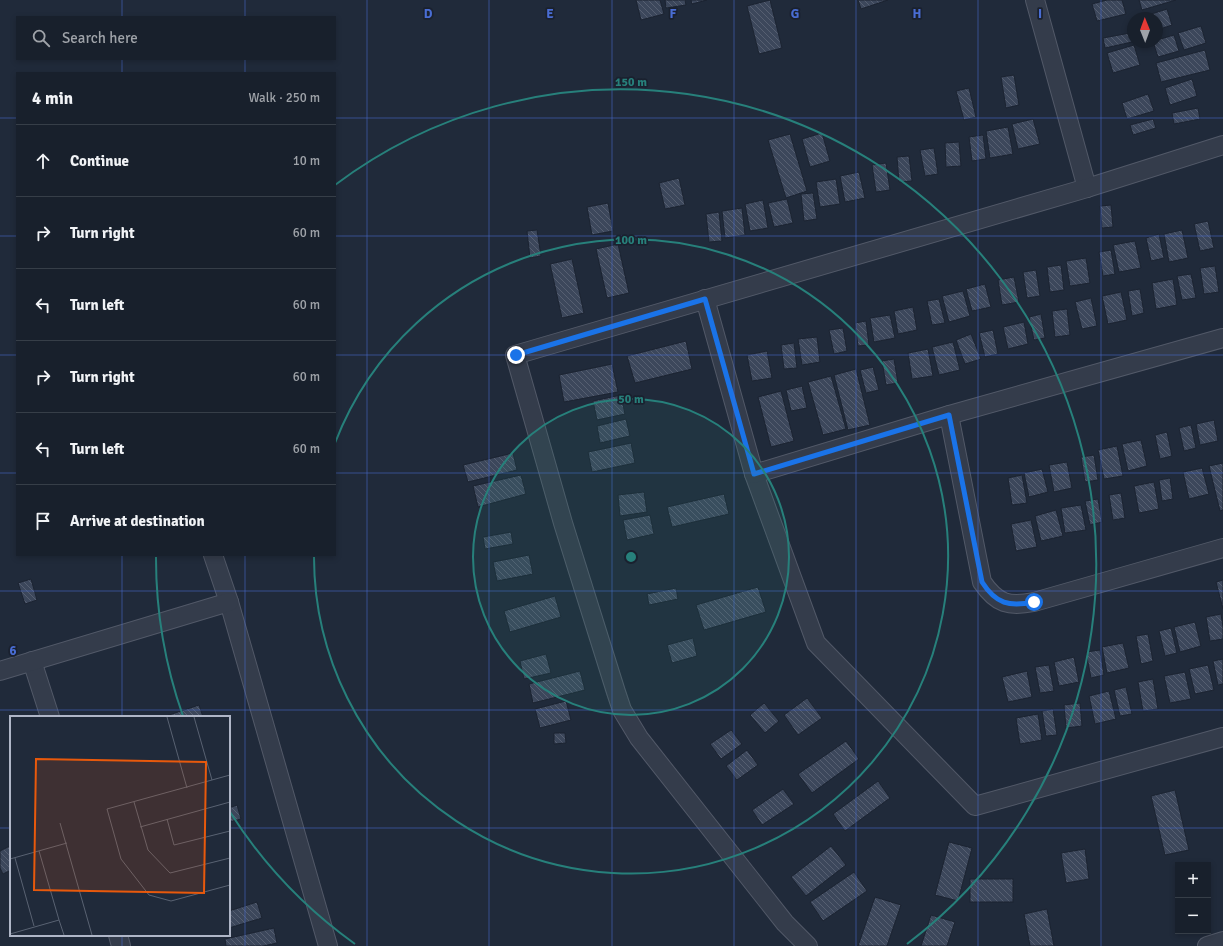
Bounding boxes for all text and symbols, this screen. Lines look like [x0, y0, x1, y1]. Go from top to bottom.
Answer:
text: D [424, 6, 433, 22]
text: E [546, 6, 554, 22]
text: F [670, 6, 677, 22]
text: G [791, 6, 799, 22]
text: H [913, 6, 921, 22]
text: I [1038, 6, 1042, 22]
north arrow [1127, 12, 1163, 48]
search box [16, 16, 336, 60]
icon: search [30, 27, 52, 49]
text: Search here [62, 29, 138, 47]
text: 150 m [615, 75, 647, 90]
text: 4 min [32, 88, 73, 109]
text: Walk · 250 m [249, 90, 320, 106]
icon: ahead [32, 150, 54, 172]
text: Continue [70, 152, 129, 170]
text: 10 m [293, 153, 320, 169]
icon: right [32, 222, 54, 244]
text: Turn right [70, 224, 135, 242]
text: 60 m [293, 225, 320, 241]
text: 100 m [615, 233, 647, 248]
icon: left [32, 294, 54, 316]
text: Turn left [70, 296, 124, 314]
text: 60 m [293, 297, 320, 313]
route end [507, 346, 525, 364]
icon: right [32, 366, 54, 388]
text: Turn right [70, 368, 135, 386]
text: 60 m [293, 369, 320, 385]
text: 50 m [618, 392, 644, 407]
icon: left [32, 438, 54, 460]
text: Turn left [70, 440, 124, 458]
text: 60 m [293, 441, 320, 457]
icon: arrive [32, 510, 54, 532]
text: Arrive at destination [70, 512, 205, 530]
centre of rings [624, 550, 638, 564]
route start [1025, 593, 1043, 611]
text: 6 [9, 643, 17, 659]
inset map [10, 716, 230, 936]
map controls [1175, 862, 1211, 934]
button: + [1175, 862, 1211, 898]
button: − [1175, 898, 1211, 934]

